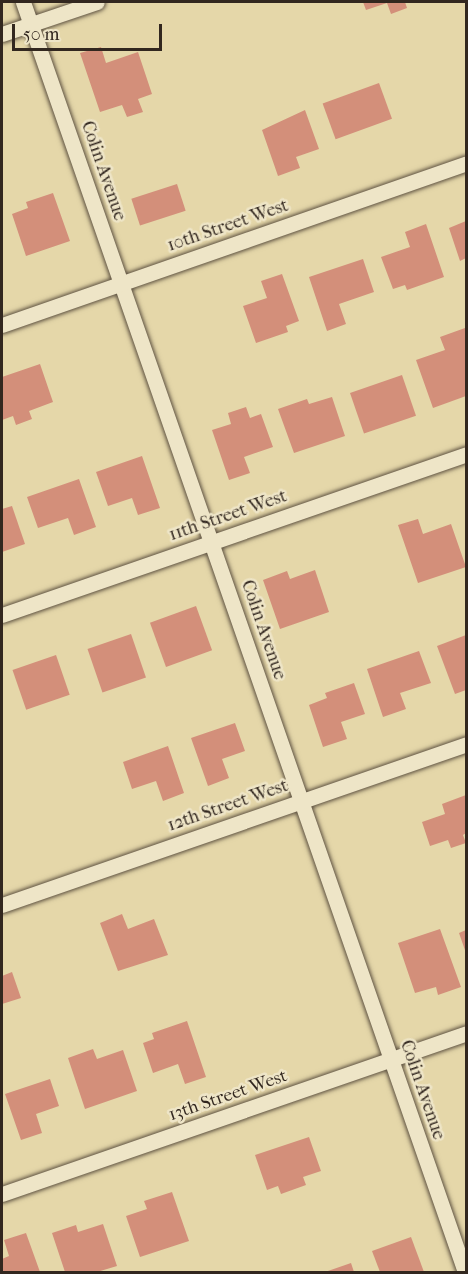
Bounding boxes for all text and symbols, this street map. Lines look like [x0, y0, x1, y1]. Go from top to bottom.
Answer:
scale bar [15, 12, 165, 50]
text: 50 m [23, 24, 59, 45]
street label: Colin Avenue [76, 118, 130, 224]
street label: 10th Street West [165, 195, 291, 257]
street label: 11th Street West [166, 486, 290, 546]
street label: Colin Avenue [236, 577, 290, 683]
street label: 12th Street West [165, 775, 291, 837]
street label: Colin Avenue [395, 1037, 449, 1143]
street label: 13th Street West [166, 1066, 290, 1126]

